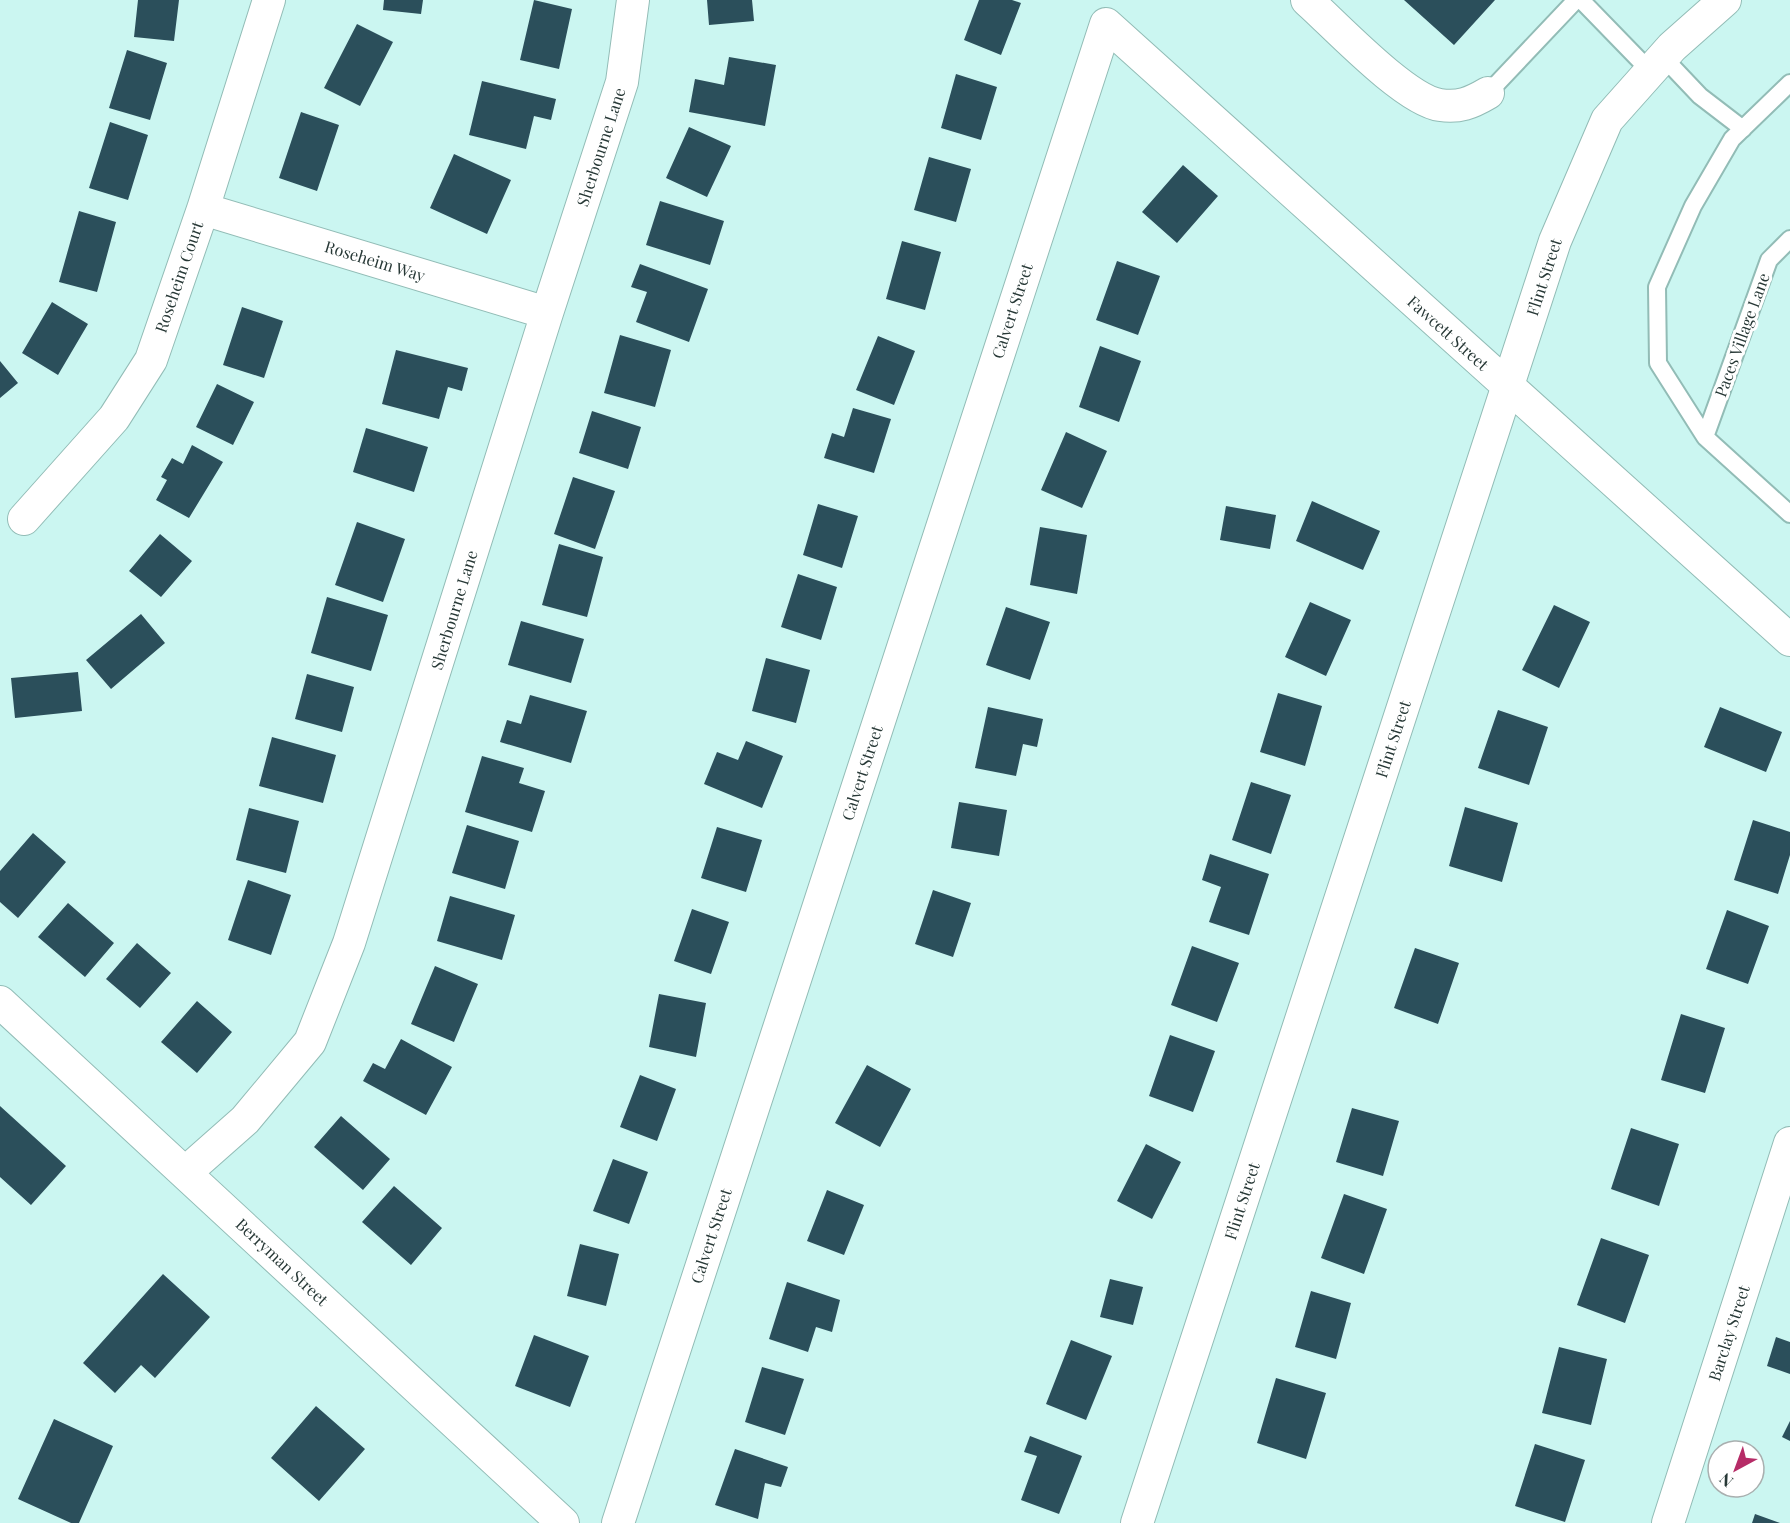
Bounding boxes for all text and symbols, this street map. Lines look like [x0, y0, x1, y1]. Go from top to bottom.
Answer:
street label: Sherbourne Lane [571, 85, 630, 209]
street label: Roseheim Court [150, 218, 208, 335]
street label: Roseheim Way [322, 235, 428, 286]
street label: Flint Street [1521, 235, 1566, 318]
street label: Calvert Street [986, 260, 1037, 361]
street label: Paces Village Lane [1709, 270, 1774, 400]
street label: Fawcett Street [1403, 291, 1494, 375]
street label: Sherbourne Lane [425, 548, 482, 672]
street label: Flint Street [1370, 697, 1415, 780]
street label: Calvert Street [836, 722, 887, 823]
street label: Flint Street [1219, 1159, 1264, 1242]
street label: Calvert Street [685, 1185, 736, 1286]
street label: Berryman Street [232, 1213, 333, 1310]
street label: Barclay Street [1703, 1282, 1754, 1383]
north arrow [1706, 1439, 1766, 1499]
text: N [1714, 1469, 1737, 1492]

